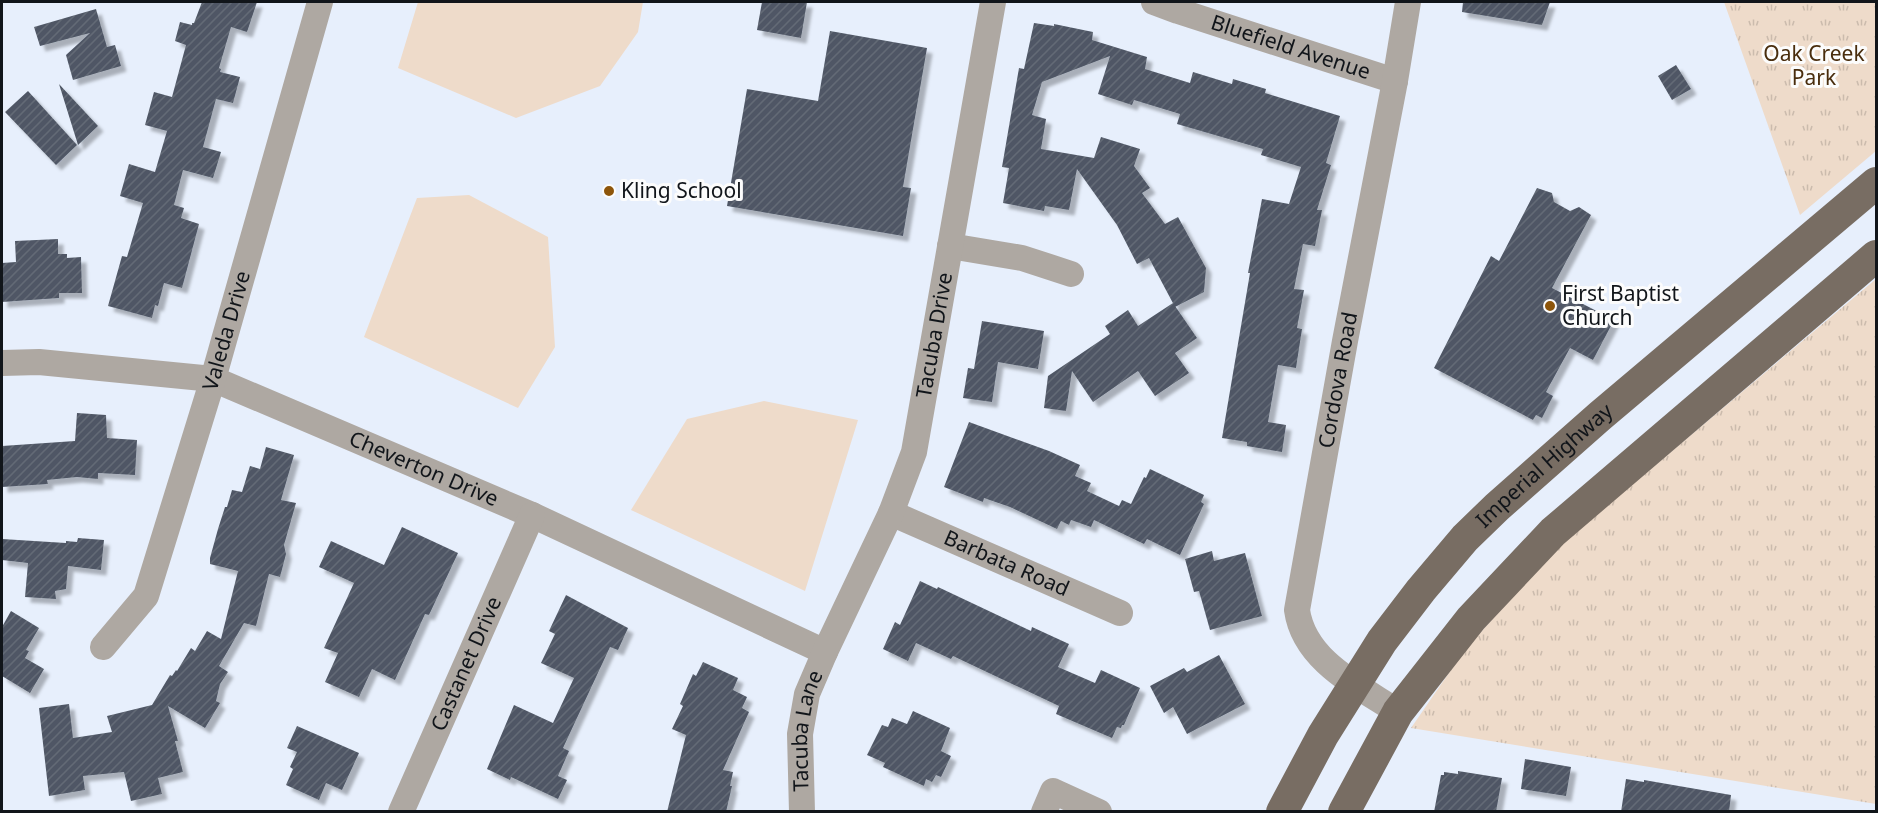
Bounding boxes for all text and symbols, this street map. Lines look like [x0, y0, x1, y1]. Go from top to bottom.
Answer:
street label: Bluefield Avenue [1208, 8, 1374, 85]
park label: Oak Creek Park [1763, 39, 1865, 91]
place label: Kling School [621, 176, 742, 204]
marker: Kling School [602, 184, 616, 198]
street label: Valeda Drive [195, 267, 256, 394]
street label: Tacuba Drive [909, 270, 958, 400]
place label: First Baptist Church [1562, 279, 1679, 331]
marker: First Baptist Church [1543, 299, 1557, 313]
street label: Cordova Road [1311, 309, 1363, 450]
street label: Imperial Highway [1469, 396, 1618, 533]
street label: Cheverton Drive [345, 424, 503, 512]
street label: Barbata Road [940, 523, 1074, 602]
street label: Castanet Drive [424, 592, 507, 735]
street label: Tacuba Lane [785, 665, 829, 792]

